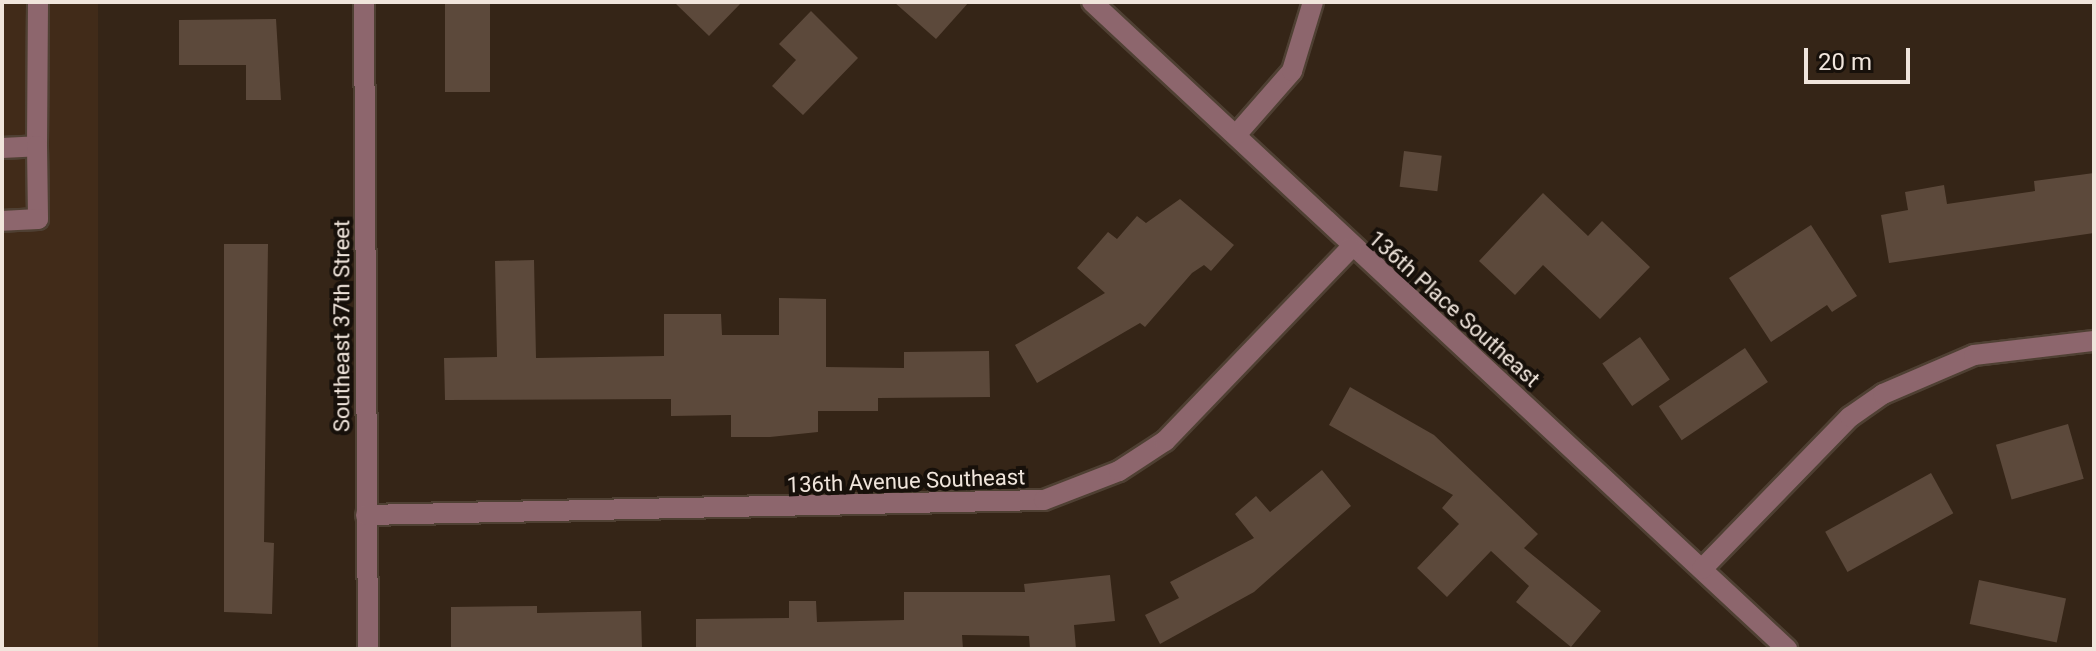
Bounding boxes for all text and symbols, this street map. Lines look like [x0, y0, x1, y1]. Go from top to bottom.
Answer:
scale bar [1808, 32, 1914, 82]
text: 20 m [1818, 48, 1872, 76]
street label: Southeast 37th Street [329, 220, 355, 432]
street label: 136th Place Southeast [1363, 225, 1545, 393]
street label: 136th Avenue Southeast [786, 464, 1026, 498]

